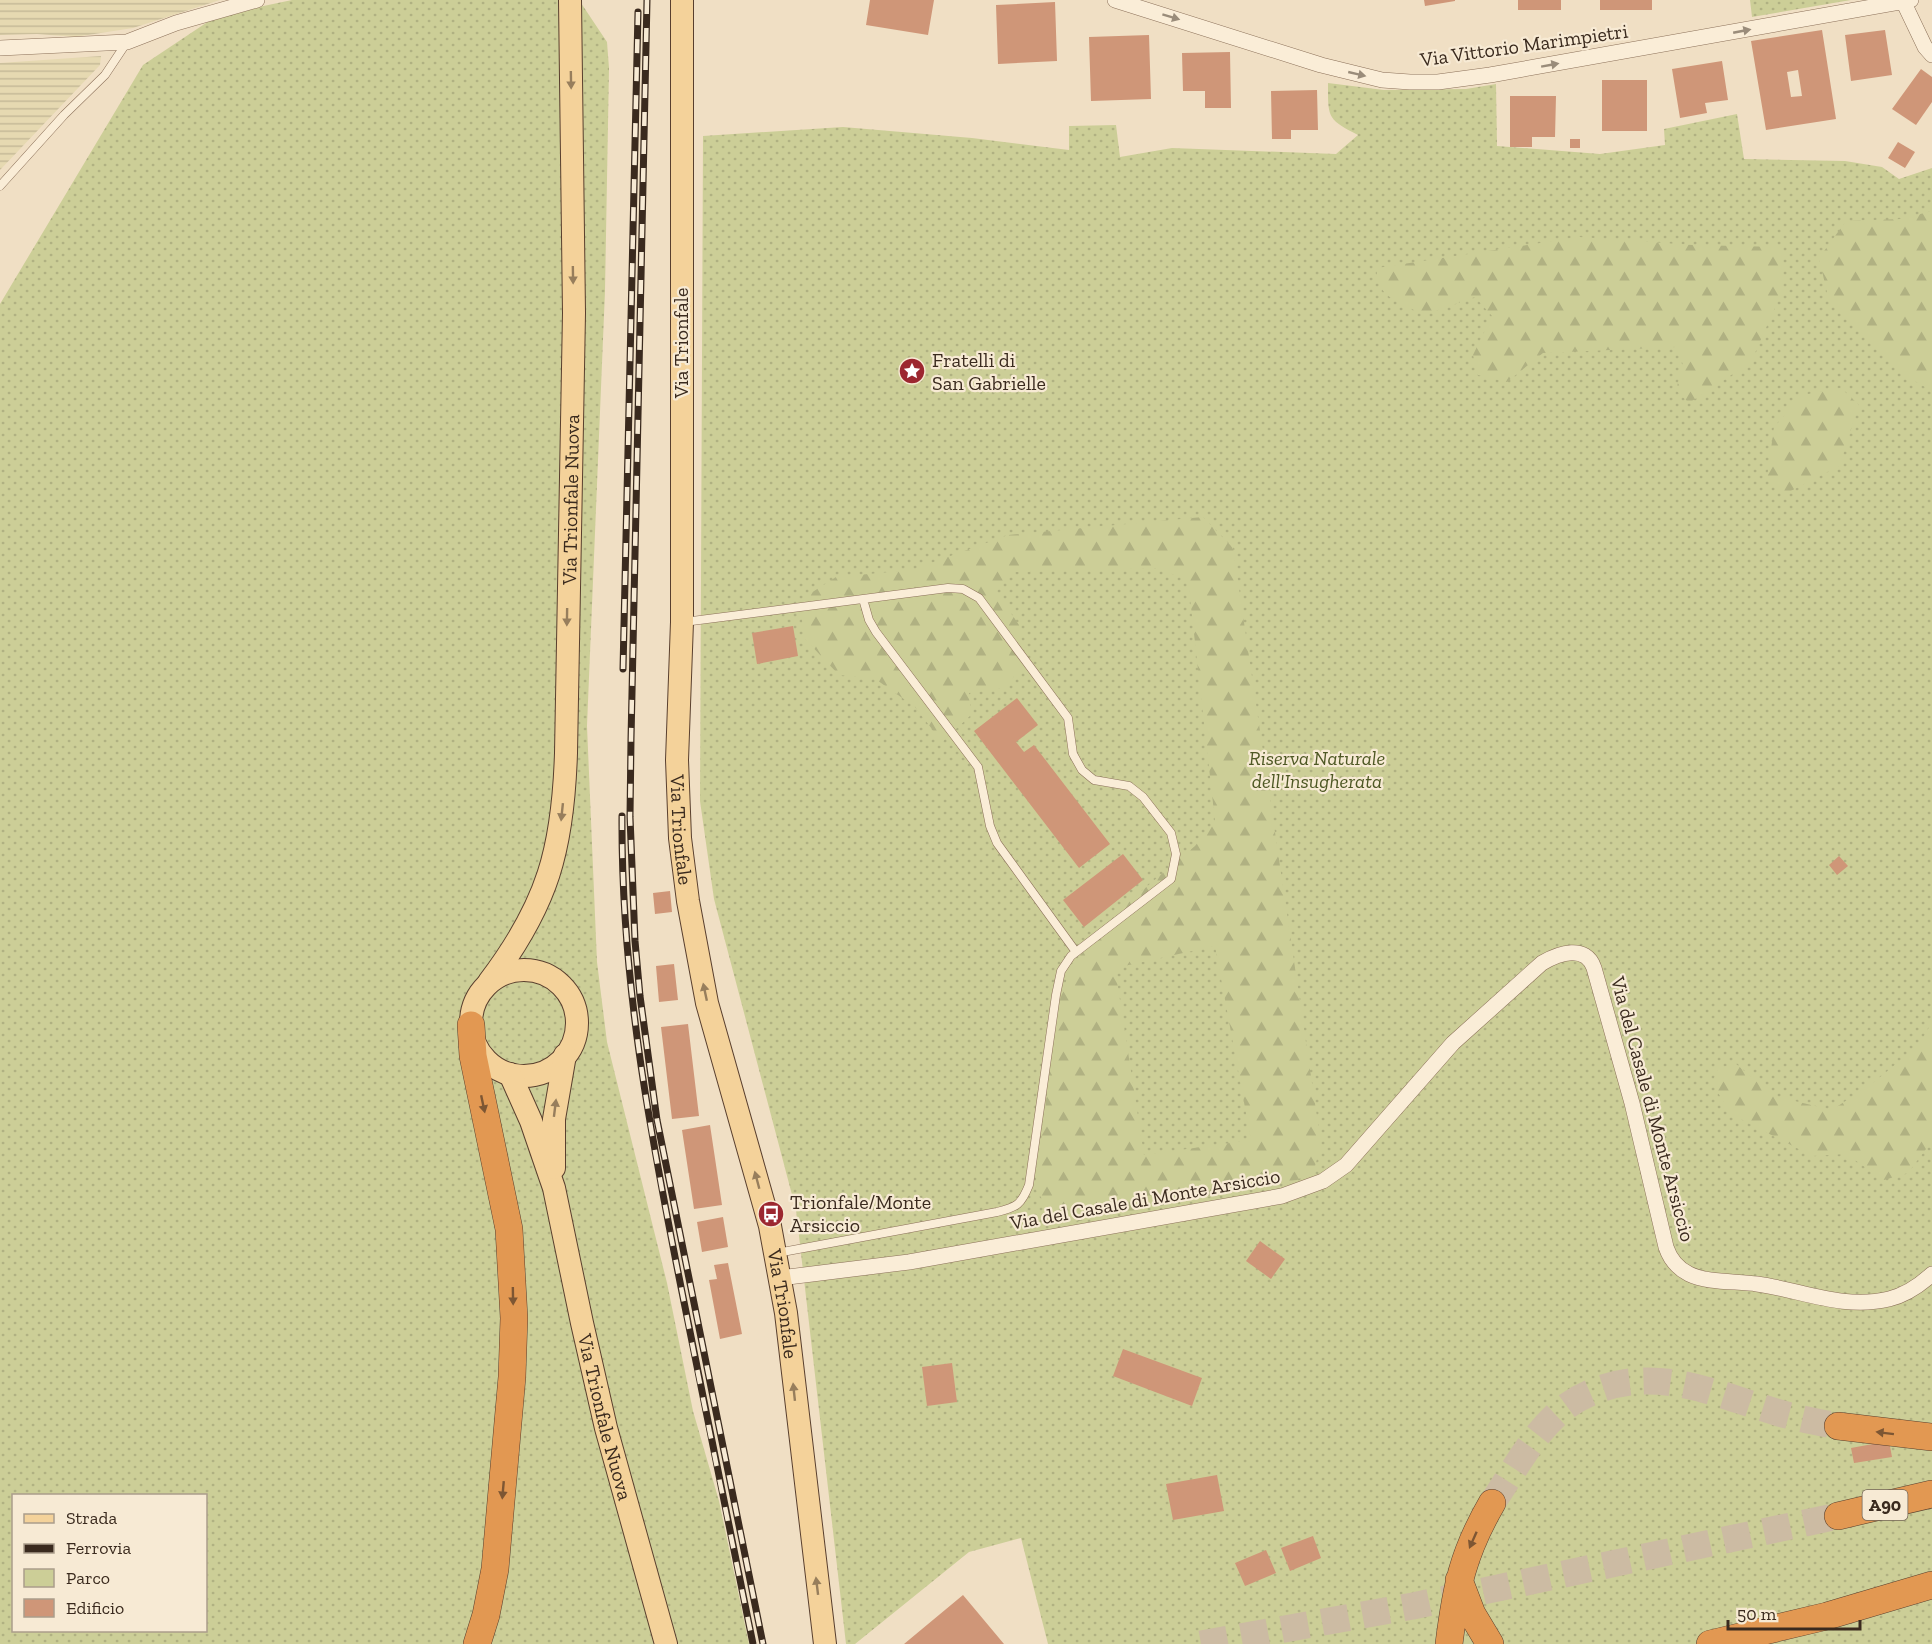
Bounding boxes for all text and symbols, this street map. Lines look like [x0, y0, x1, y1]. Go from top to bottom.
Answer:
one-way arrow [1162, 13, 1180, 22]
street label: Via Vittorio Marimpietri [1418, 18, 1630, 72]
one-way arrow [1733, 26, 1752, 35]
one-way arrow [1541, 60, 1560, 69]
one-way arrow [1348, 70, 1367, 79]
one-way arrow [566, 71, 576, 90]
one-way arrow [569, 266, 578, 285]
street label: Via Trionfale [669, 288, 693, 399]
place label: Fratelli di San Gabrielle [932, 348, 1046, 395]
place icon: Fratelli di San Gabrielle [897, 356, 927, 386]
street label: Via Trionfale Nuova [557, 414, 584, 586]
one-way arrow [563, 608, 572, 627]
park label: Riserva Naturale dell'Insugherata [1249, 746, 1385, 793]
street label: Via Trionfale [666, 773, 698, 886]
one-way arrow [557, 803, 567, 822]
street label: Via del Casale di Monte Arsiccio [1606, 973, 1700, 1244]
one-way arrow [700, 982, 709, 1001]
one-way arrow [479, 1094, 488, 1113]
one-way arrow [550, 1099, 560, 1118]
street label: Via del Casale di Monte Arsiccio [1007, 1163, 1282, 1235]
one-way arrow [752, 1171, 761, 1189]
place label: Trionfale/Monte Arsiccio [790, 1190, 931, 1237]
bus stop icon: Trionfale/Monte Arsiccio [756, 1199, 786, 1229]
street label: Via Trionfale [762, 1246, 803, 1360]
one-way arrow [509, 1286, 518, 1305]
street label: Via Trionfale Nuova [573, 1331, 638, 1503]
one-way arrow [790, 1383, 799, 1402]
one-way arrow [1875, 1428, 1894, 1437]
one-way arrow [498, 1481, 508, 1500]
road number: A90 [1862, 1490, 1908, 1520]
legend [12, 1494, 207, 1632]
text: Strada [66, 1507, 117, 1529]
one-way arrow [1468, 1531, 1478, 1549]
text: Ferrovia [66, 1537, 131, 1559]
text: Parco [66, 1567, 110, 1589]
one-way arrow [813, 1576, 822, 1595]
scale bar [1728, 1593, 1860, 1631]
text: Edificio [66, 1597, 124, 1619]
text: 50 m [1737, 1603, 1777, 1625]

